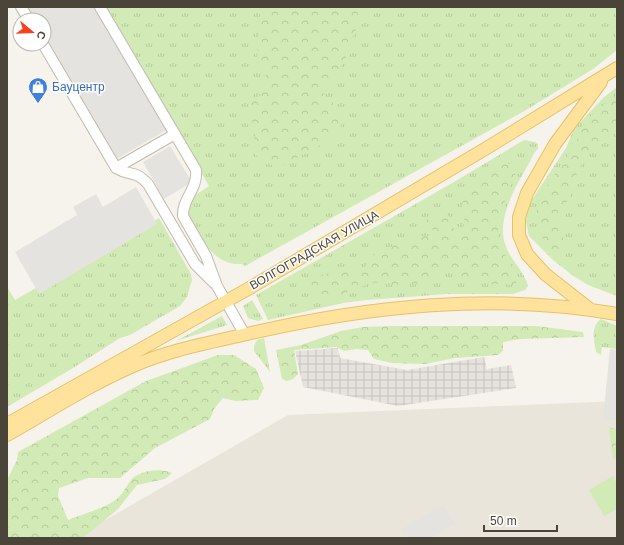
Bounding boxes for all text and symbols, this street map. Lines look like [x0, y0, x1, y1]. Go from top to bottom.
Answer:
north arrow [12, 12, 52, 52]
text: С [34, 30, 48, 41]
shop icon: Бауцентр [27, 76, 49, 104]
place label: Бауцентр [52, 80, 105, 94]
street label: ВОЛГОГРАДСКАЯ УЛИЦА [247, 207, 381, 293]
scale bar [484, 507, 557, 533]
text: 50 m [490, 514, 517, 528]

